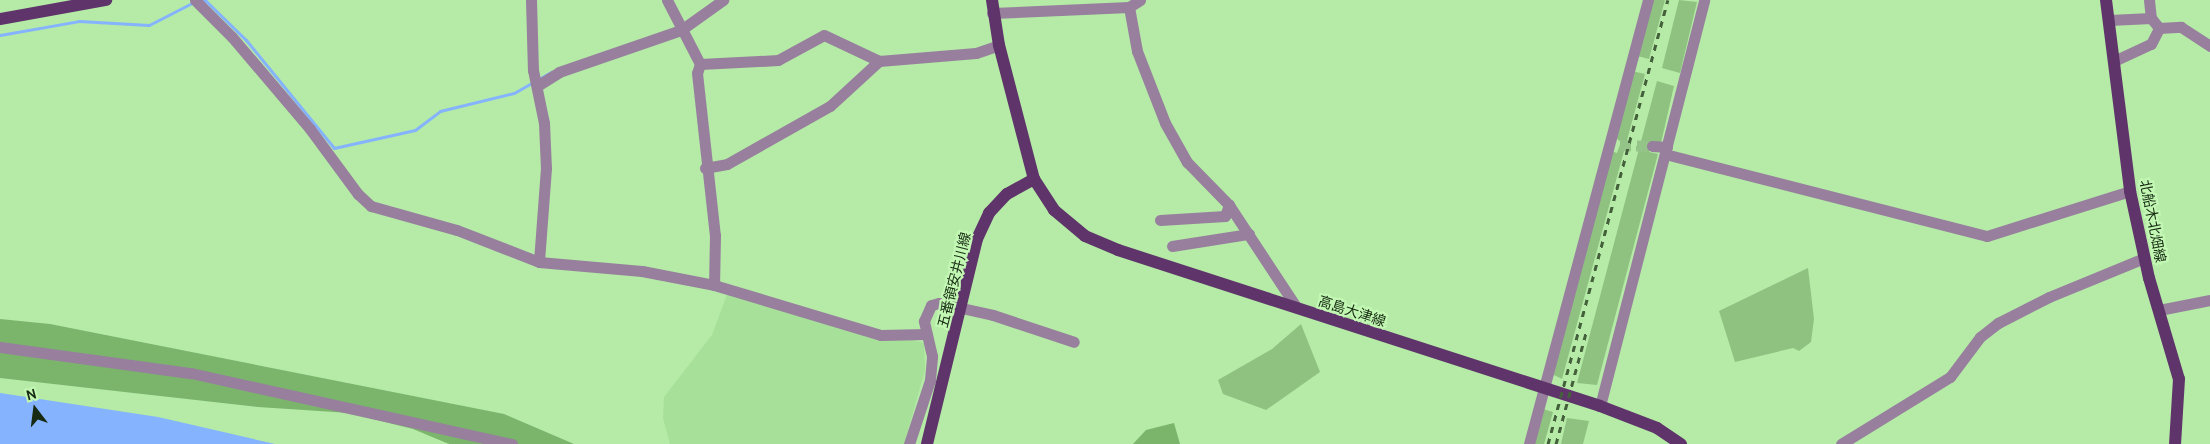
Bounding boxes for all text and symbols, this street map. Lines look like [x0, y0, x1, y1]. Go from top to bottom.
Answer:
street label: 北船木北畑線 [2137, 178, 2169, 264]
street label: 五番領安井川線 [934, 230, 974, 330]
street label: 高島大津線 [1316, 292, 1388, 330]
north arrow [10, 384, 60, 434]
text: N [24, 385, 38, 404]

